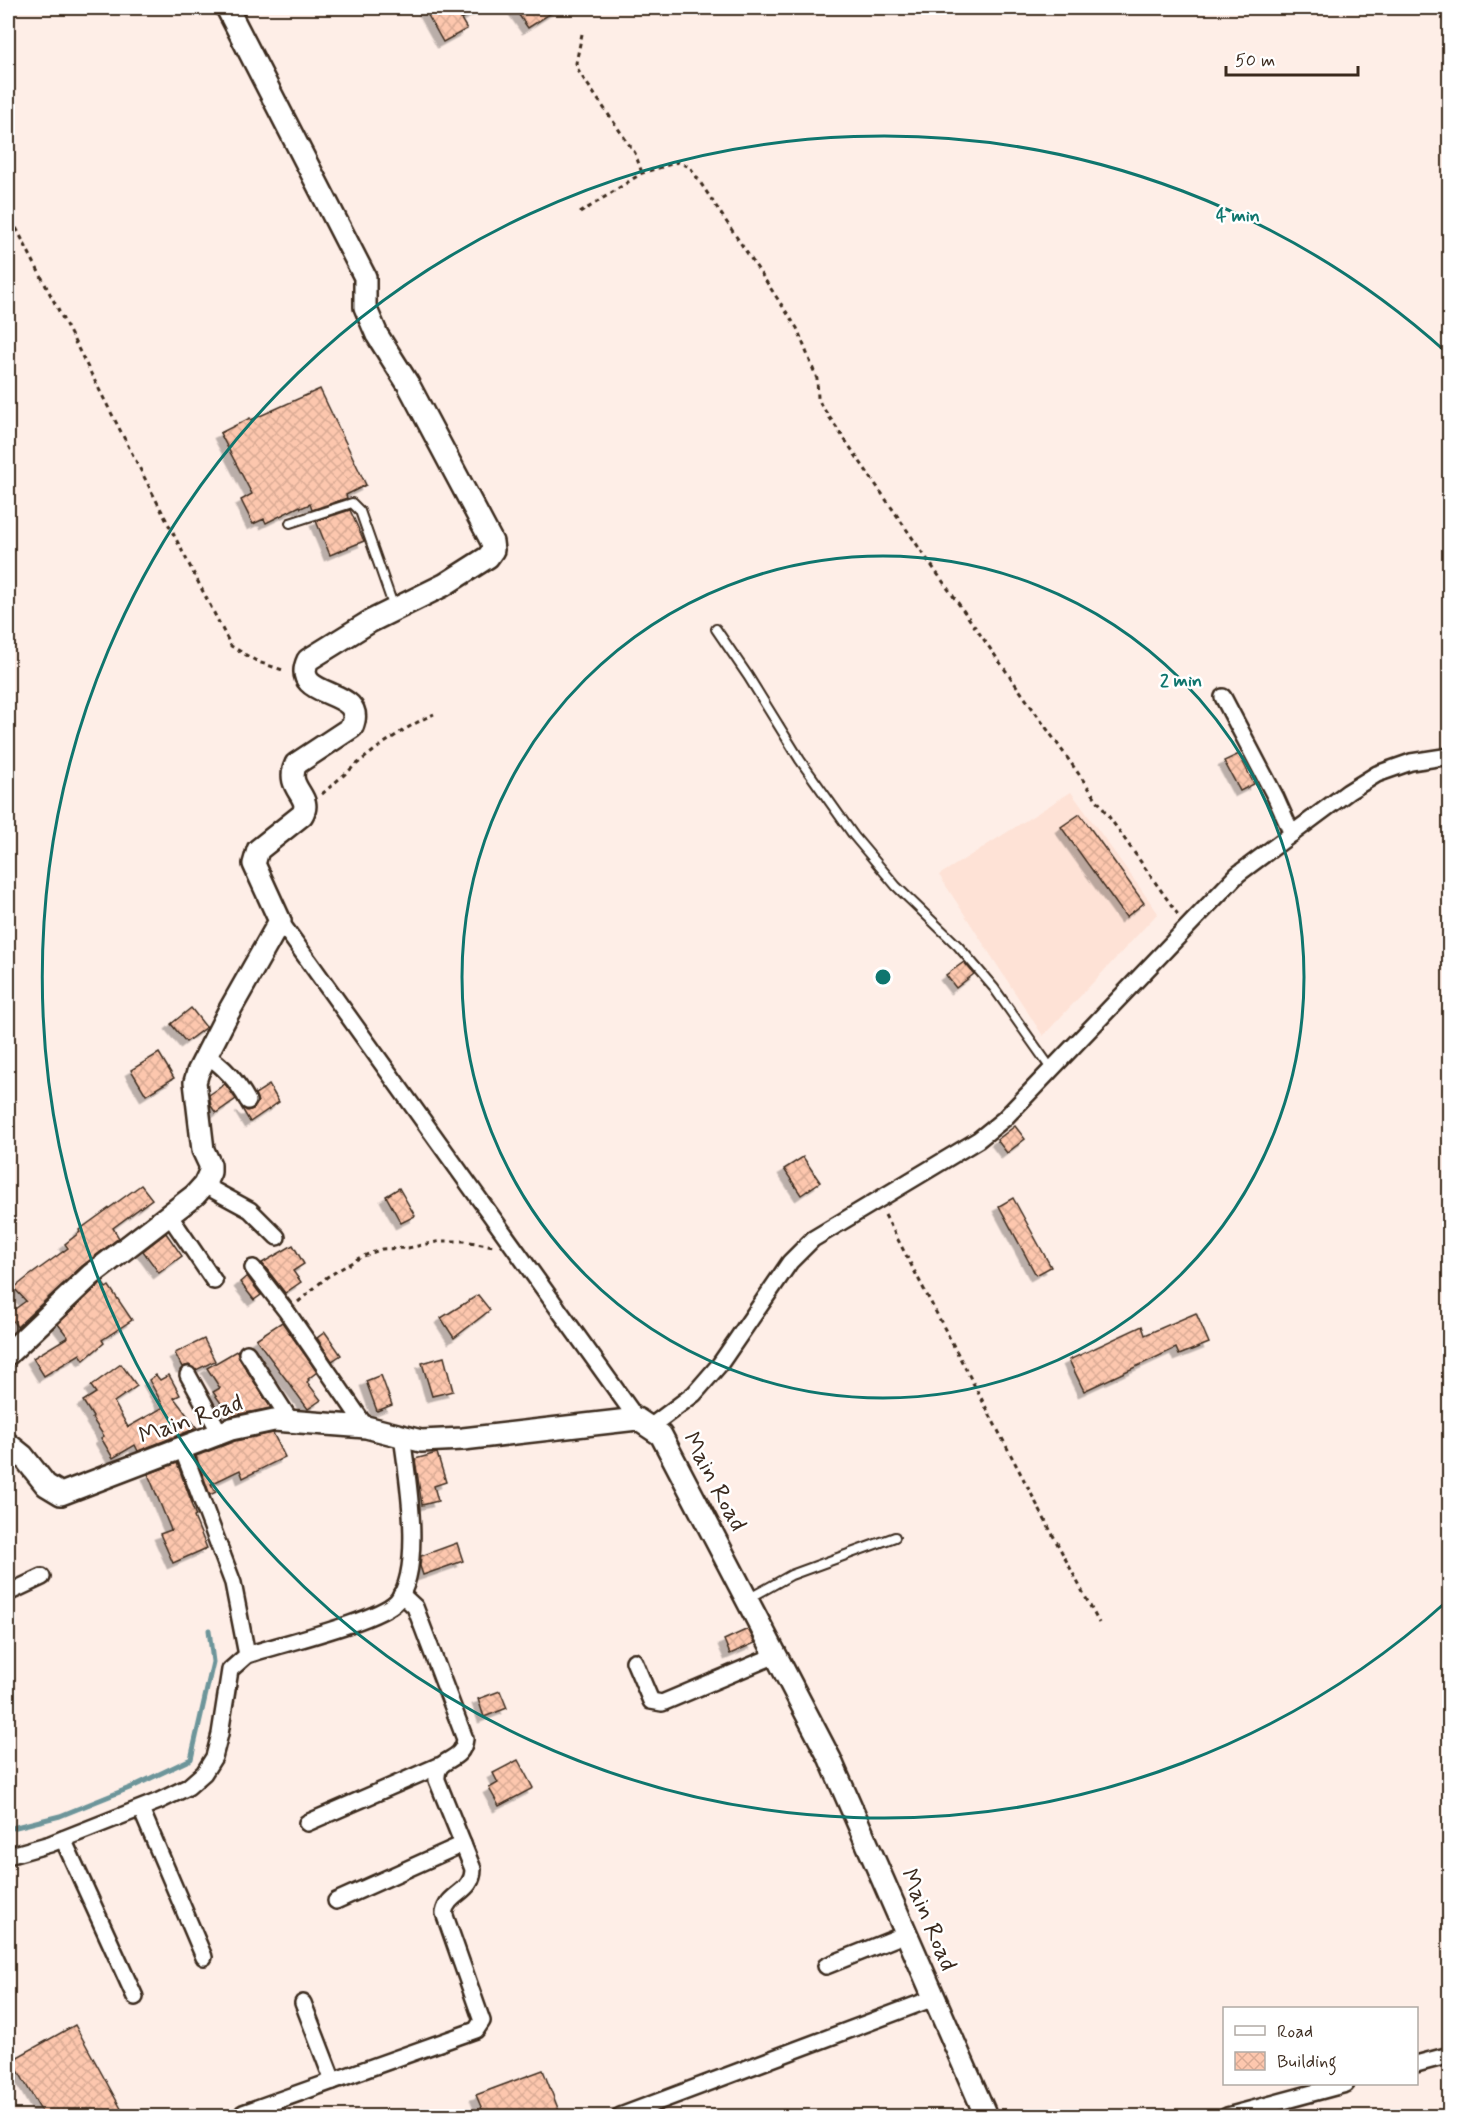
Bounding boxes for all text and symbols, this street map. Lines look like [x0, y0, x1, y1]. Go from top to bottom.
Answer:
scale bar [1226, 39, 1358, 77]
text: 50 m [1235, 49, 1275, 73]
text: 4 min [1216, 204, 1260, 228]
text: 2 min [1160, 669, 1202, 693]
centre of rings [873, 967, 893, 987]
street label: Main Road [135, 1388, 247, 1452]
street label: Main Road [675, 1427, 753, 1537]
street label: Main Road [893, 1864, 963, 1976]
legend [1223, 2007, 1418, 2085]
text: Road [1277, 2020, 1313, 2044]
text: Building [1277, 2050, 1337, 2076]

